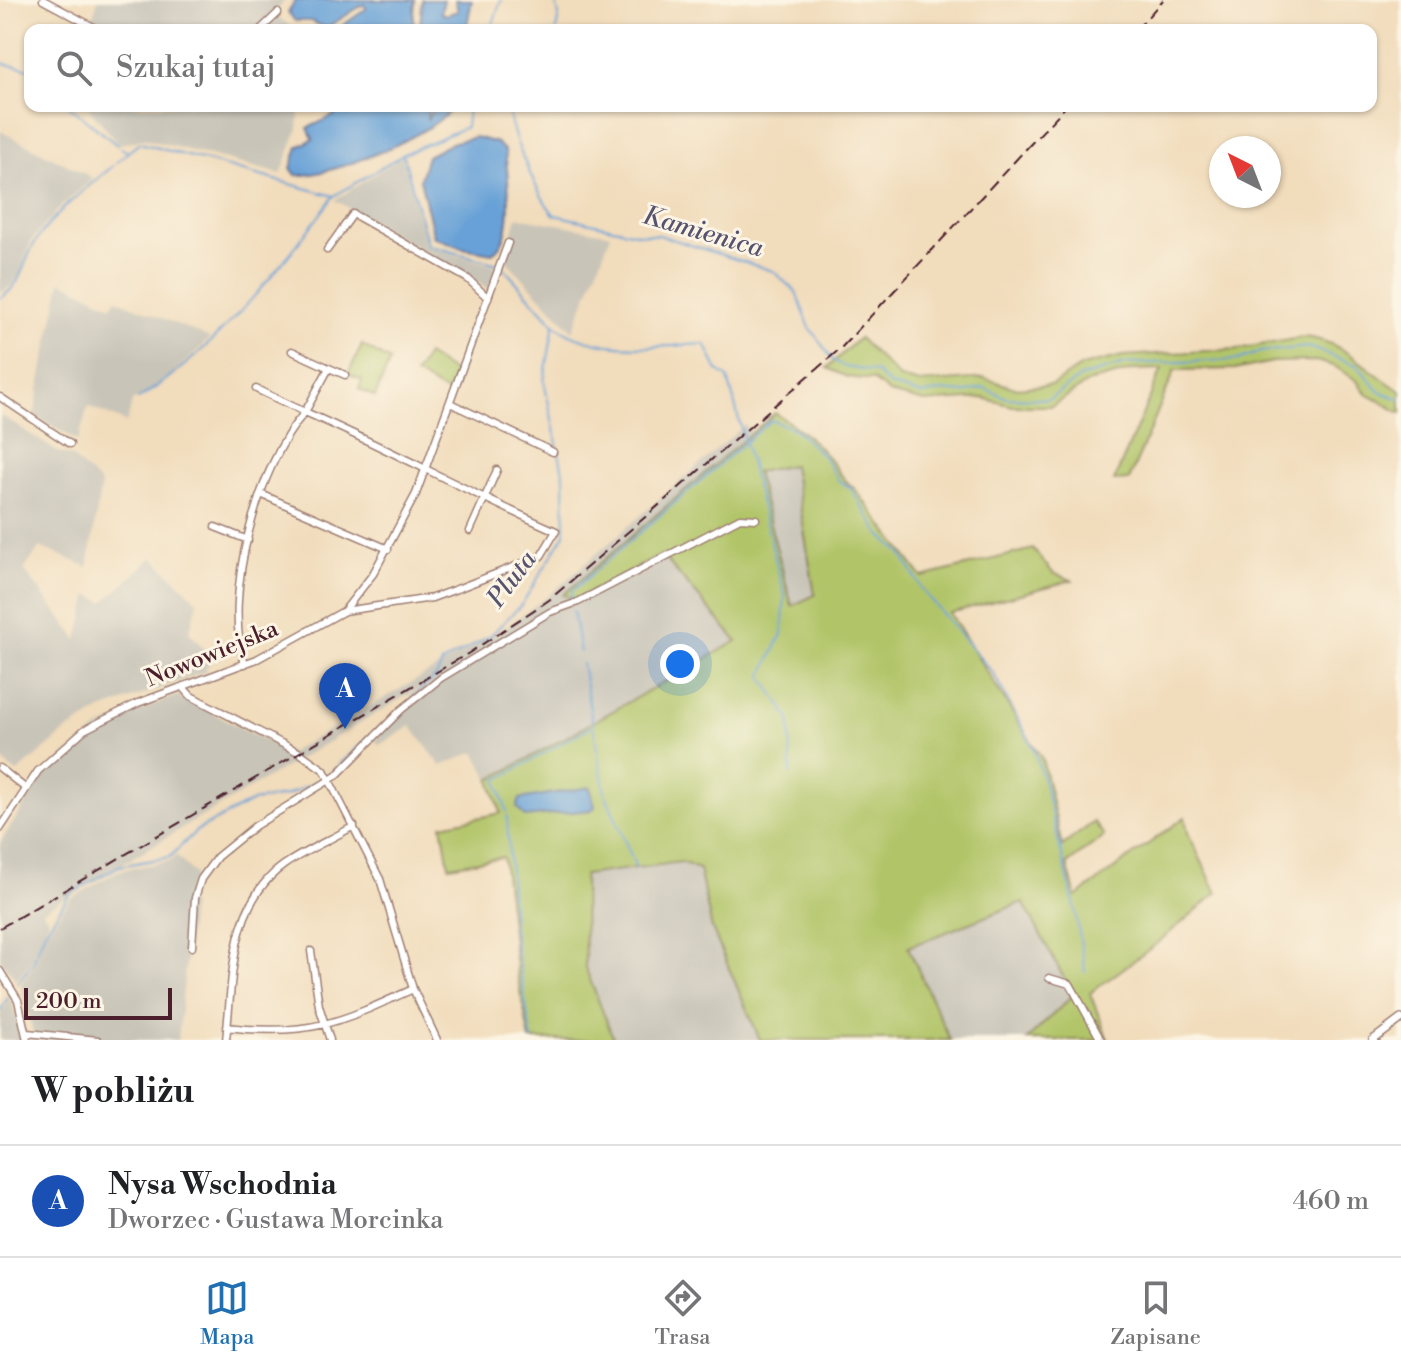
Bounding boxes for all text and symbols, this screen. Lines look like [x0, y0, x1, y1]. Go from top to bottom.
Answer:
search box [24, 24, 1377, 112]
icon: search [52, 46, 96, 90]
text: Szukaj tutaj [116, 49, 276, 87]
north arrow [1209, 136, 1281, 208]
water label: Kamienica [639, 200, 768, 265]
water label: Pluta [480, 544, 544, 615]
street label: Nowowiejska [141, 613, 284, 694]
your location [660, 644, 700, 684]
pin: A [319, 663, 371, 729]
scale bar [24, 984, 172, 1020]
text: 200 m [36, 988, 102, 1015]
text: W pobliżu [32, 1071, 194, 1113]
text: Nysa Wschodnia [108, 1166, 337, 1204]
text: A [49, 1185, 67, 1217]
text: 460 m [1292, 1185, 1369, 1217]
text: Dworzec · Gustawa Morcinka [108, 1204, 444, 1236]
tab: Mapa [200, 1276, 254, 1351]
tab: Trasa [655, 1276, 710, 1351]
tab: Zapisane [1111, 1276, 1201, 1351]

